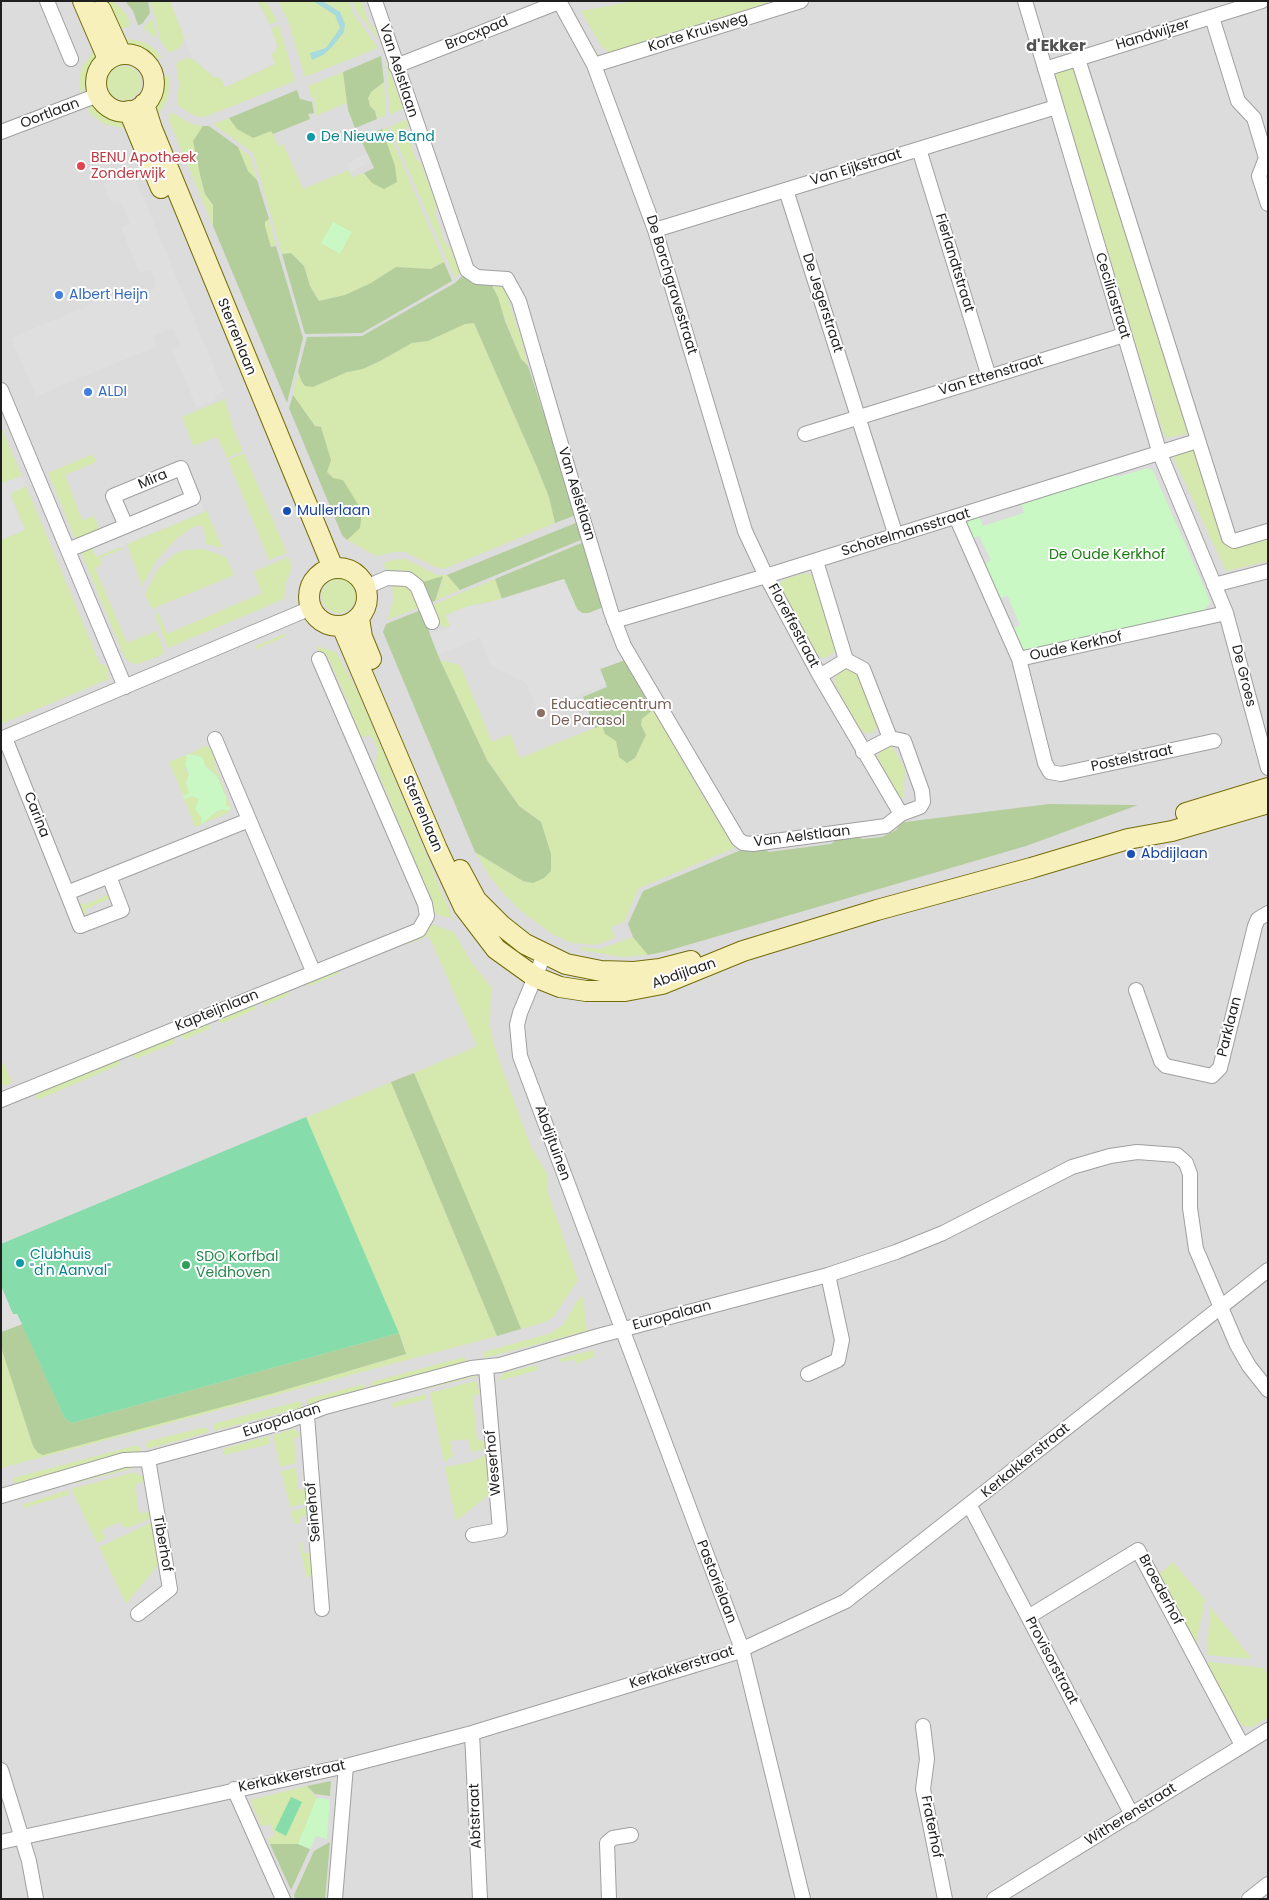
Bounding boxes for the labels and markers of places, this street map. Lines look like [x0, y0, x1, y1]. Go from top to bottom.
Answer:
place label: De Nieuwe Band [321, 129, 435, 145]
marker: De Nieuwe Band [305, 131, 317, 143]
place label: BENU Apotheek Zonderwijk [91, 150, 196, 182]
marker: BENU Apotheek Zonderwijk [75, 160, 87, 172]
place label: Albert Heijn [69, 287, 148, 303]
marker: Albert Heijn [53, 289, 65, 301]
place label: ALDI [98, 384, 127, 400]
marker: ALDI [82, 386, 94, 398]
place label: Mullerlaan [297, 503, 370, 519]
marker: Mullerlaan [281, 505, 293, 517]
place label: Educatiecentrum De Parasol [551, 697, 672, 730]
marker: Educatiecentrum De Parasol [535, 707, 547, 719]
place label: Abdijlaan [1141, 846, 1208, 862]
marker: Abdijlaan [1125, 848, 1137, 860]
place label: Clubhuis "d'n Aanval" [30, 1247, 111, 1280]
place label: SDO Korfbal Veldhoven [196, 1249, 278, 1282]
marker: Clubhuis "d'n Aanval" [14, 1257, 26, 1269]
marker: SDO Korfbal Veldhoven [180, 1259, 192, 1271]

